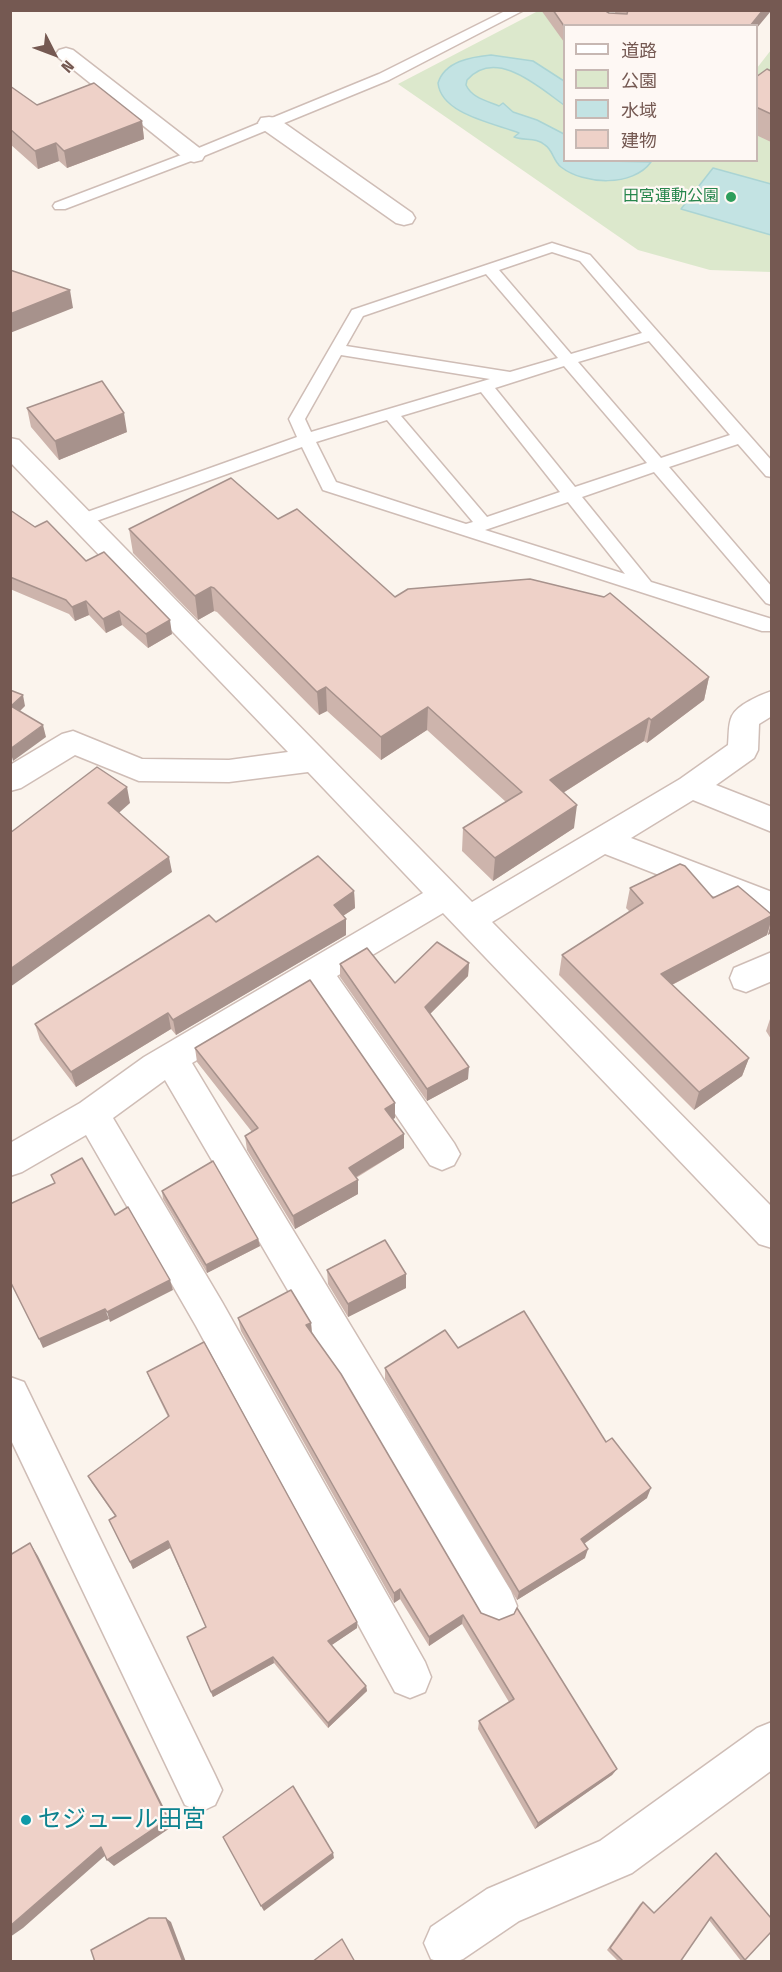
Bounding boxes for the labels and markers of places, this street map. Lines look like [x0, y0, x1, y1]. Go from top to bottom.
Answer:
place label: 田宮運動公園 [623, 187, 719, 207]
marker: 田宮運動公園 [724, 190, 738, 204]
place label: セジュール田宮 [38, 1806, 206, 1834]
marker: セジュール田宮 [19, 1813, 33, 1827]

